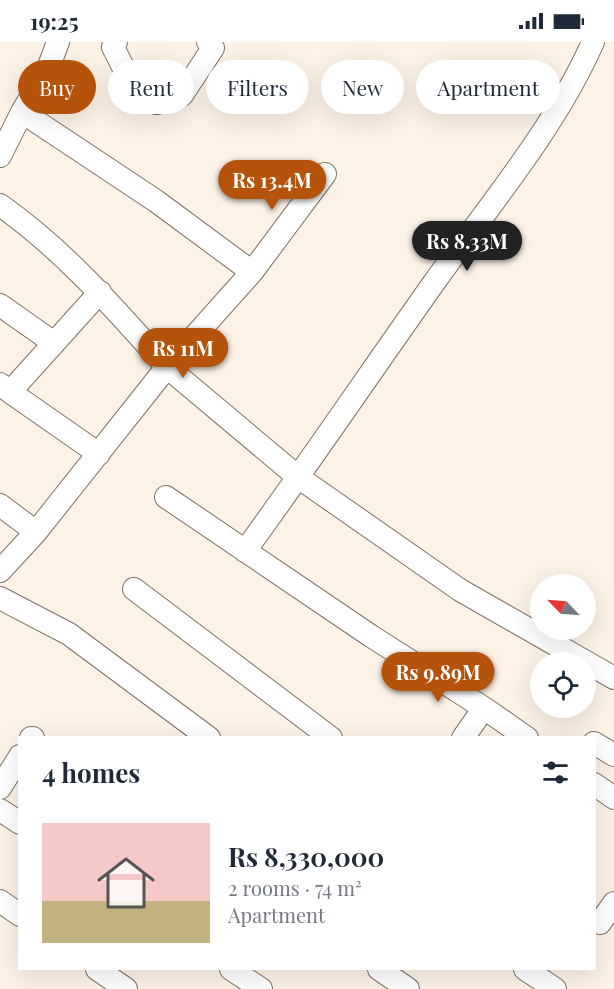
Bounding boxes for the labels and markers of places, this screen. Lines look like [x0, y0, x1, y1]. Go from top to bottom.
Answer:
pin: Rs 13.4M [210, 160, 334, 211]
pin: Rs 8.33M [405, 221, 529, 272]
pin: Rs 11M [134, 328, 232, 379]
pin: Rs 9.89M [376, 652, 500, 703]

